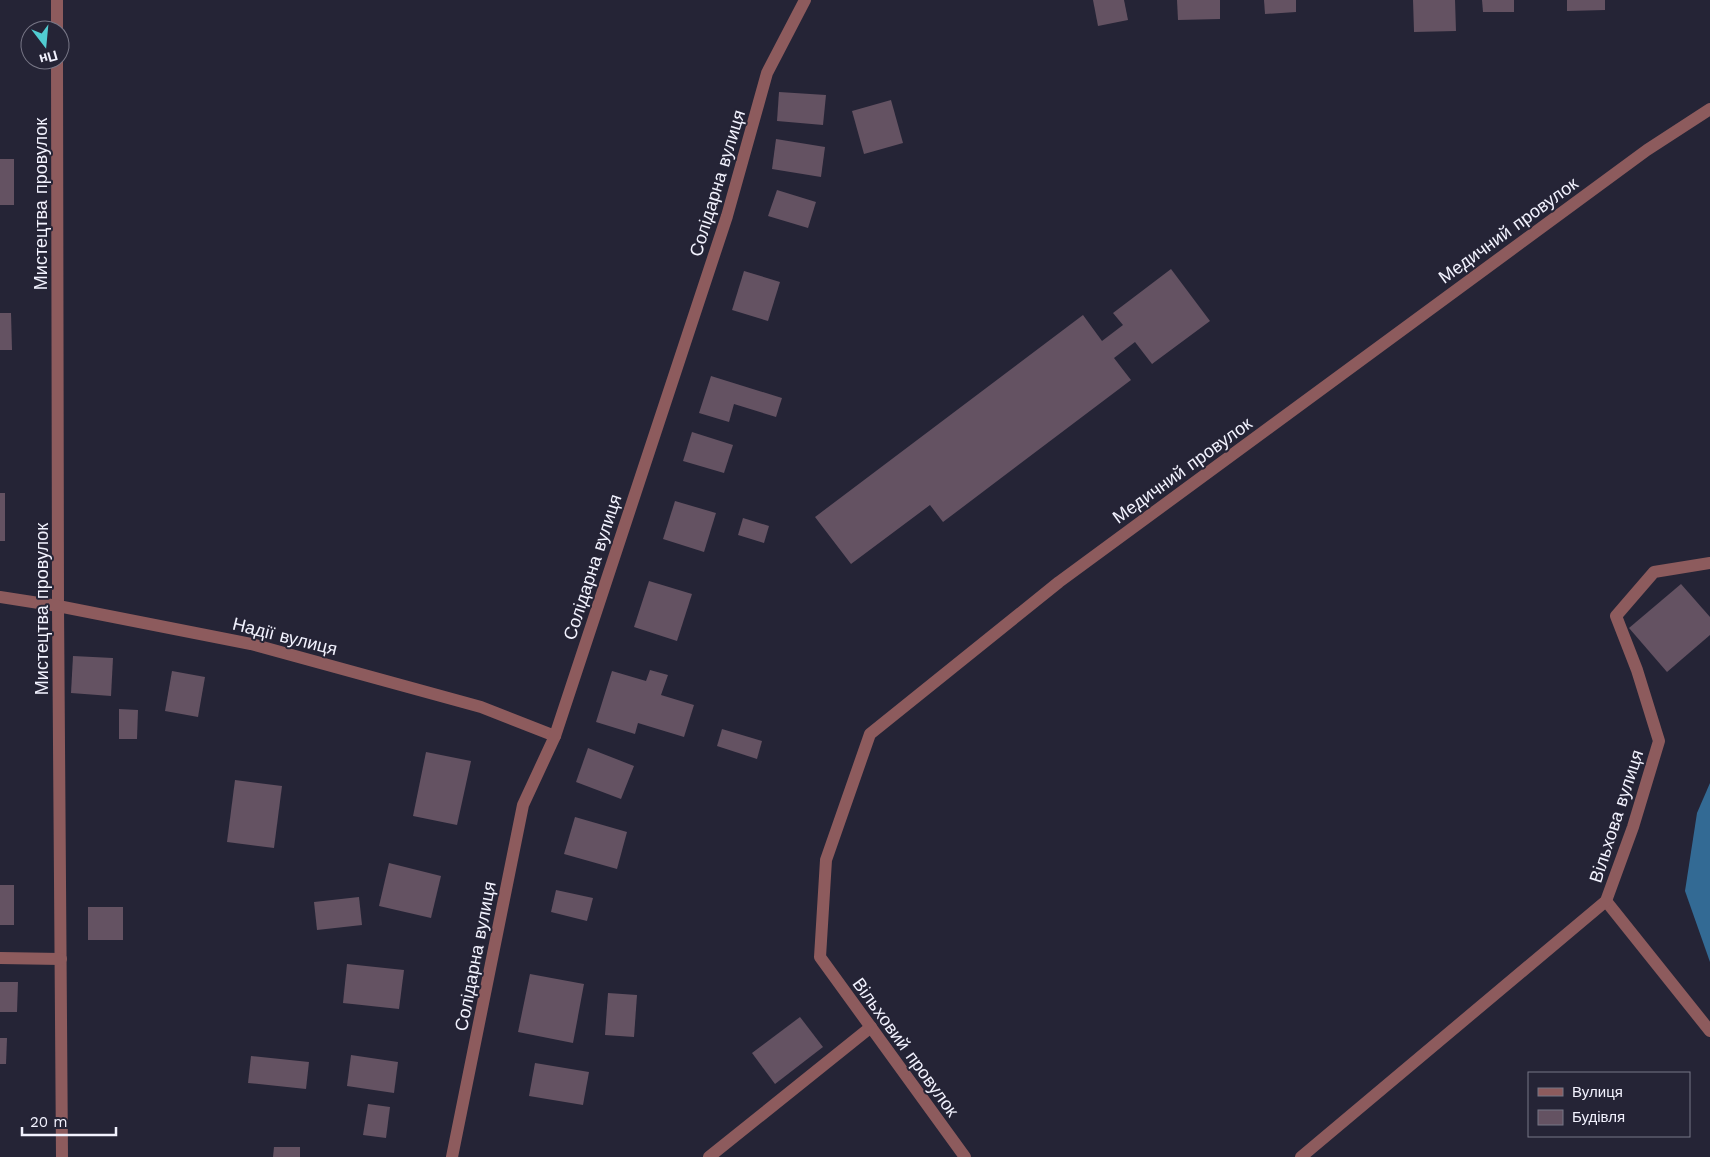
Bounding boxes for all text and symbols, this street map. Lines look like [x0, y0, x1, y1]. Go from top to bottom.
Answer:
north arrow [20, 20, 70, 70]
text: Пн [37, 47, 60, 68]
street label: Солідарна вулиця [685, 107, 749, 259]
street label: Мистецтва провулок [30, 118, 51, 290]
street label: Медичний провулок [1434, 172, 1582, 288]
street label: Медичний провулок [1108, 412, 1256, 528]
street label: Солідарна вулиця [559, 491, 625, 643]
street label: Мистецтва провулок [31, 523, 52, 695]
street label: Надії вулиця [231, 613, 339, 659]
street label: Вільхова вулиця [1585, 747, 1647, 885]
street label: Солідарна вулиця [450, 879, 500, 1033]
street label: Вільховий провулок [849, 973, 964, 1121]
legend [1528, 1072, 1690, 1137]
text: Вулиця [1572, 1083, 1623, 1101]
scale bar [22, 1104, 116, 1136]
text: Будівля [1572, 1108, 1625, 1126]
text: 20 m [30, 1113, 68, 1131]

